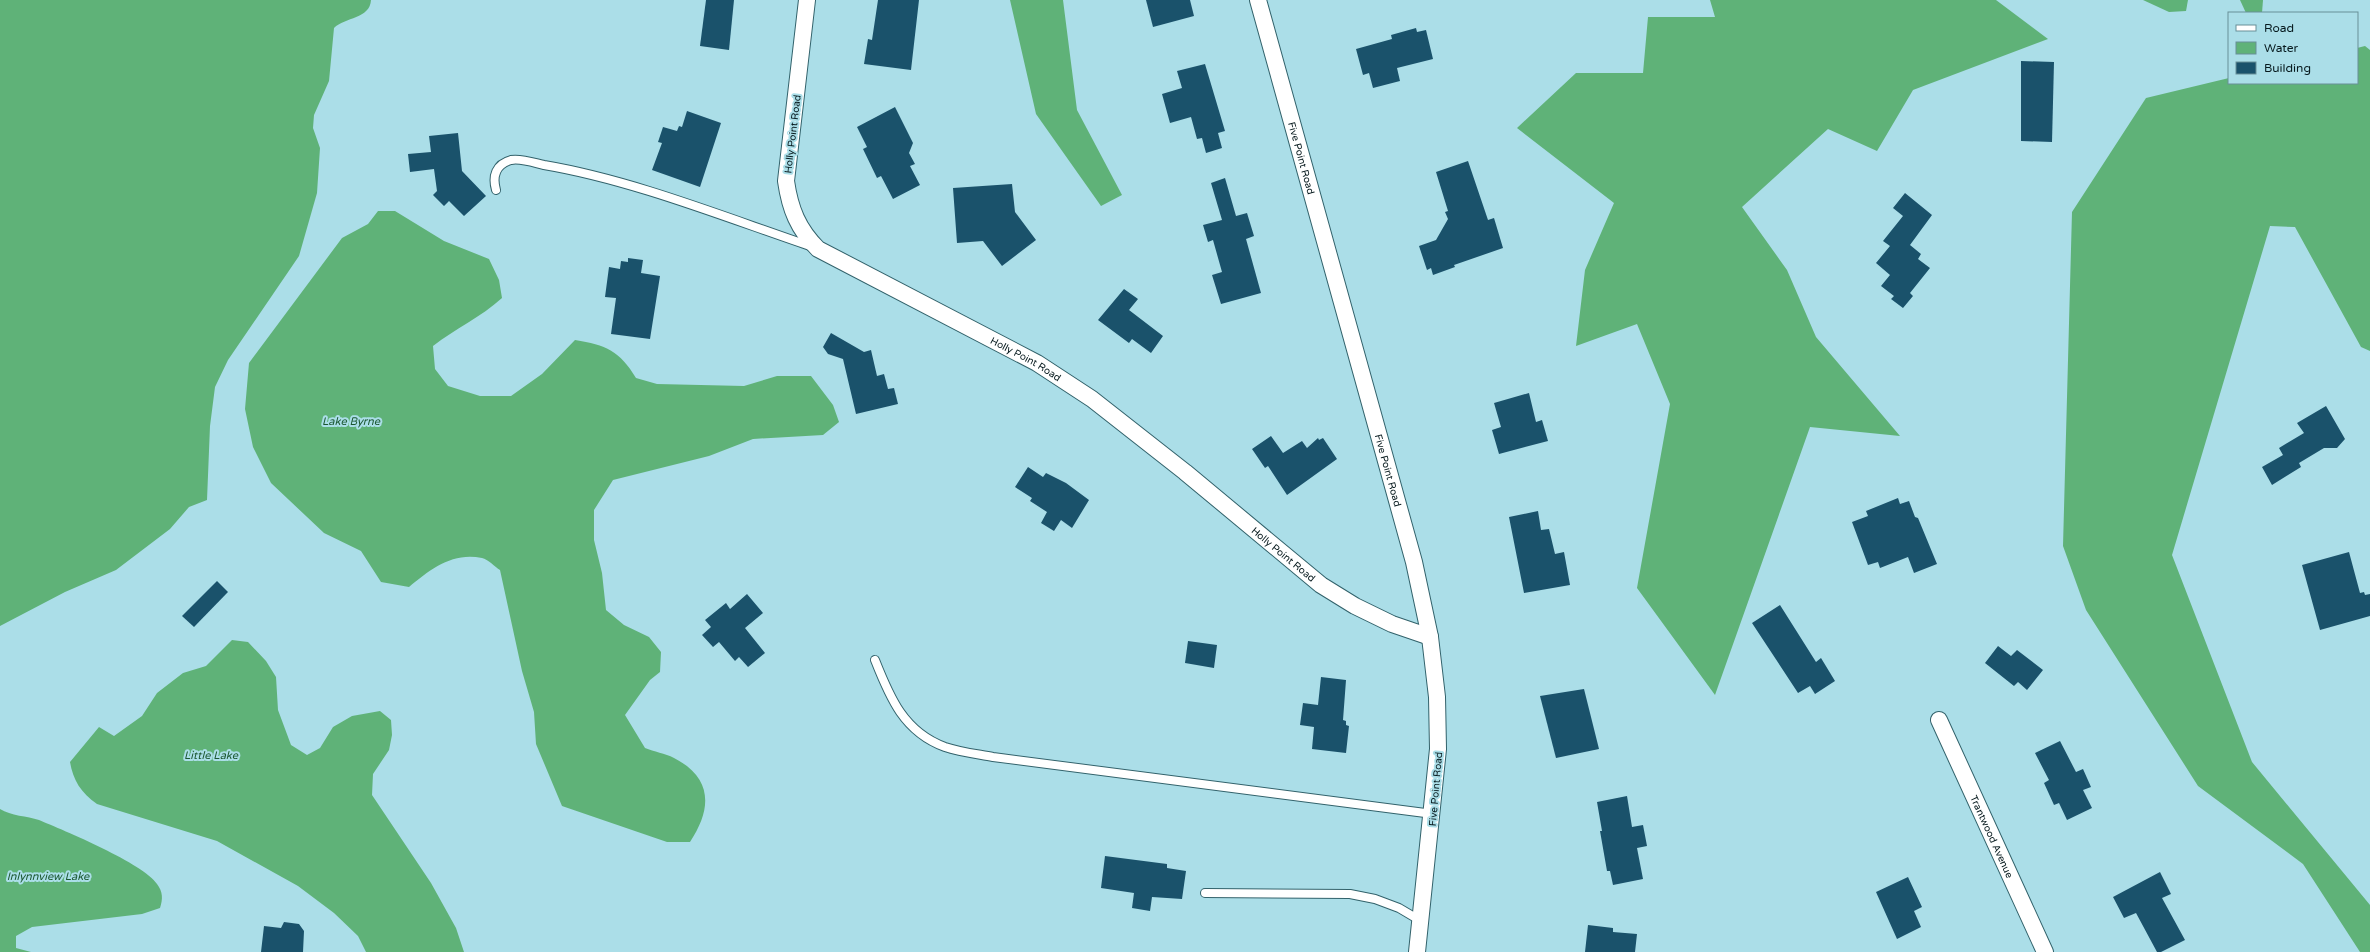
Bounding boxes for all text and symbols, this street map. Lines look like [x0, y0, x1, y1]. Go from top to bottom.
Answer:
legend [2228, 12, 2358, 84]
text: Road [2264, 21, 2294, 35]
text: Water [2264, 41, 2299, 55]
text: Building [2264, 61, 2311, 75]
street label: Holly Point Road [782, 94, 804, 174]
street label: Five Point Road [1285, 121, 1317, 196]
street label: Holly Point Road [988, 335, 1063, 384]
water label: Lake Byrne [322, 415, 381, 428]
street label: Five Point Road [1372, 433, 1403, 508]
street label: Holly Point Road [1249, 525, 1317, 585]
water label: Little Lake [184, 749, 239, 762]
street label: Five Point Road [1427, 751, 1445, 827]
street label: Trantwood Avenue [1967, 794, 2015, 880]
water label: Inlynnview Lake [7, 870, 90, 883]

